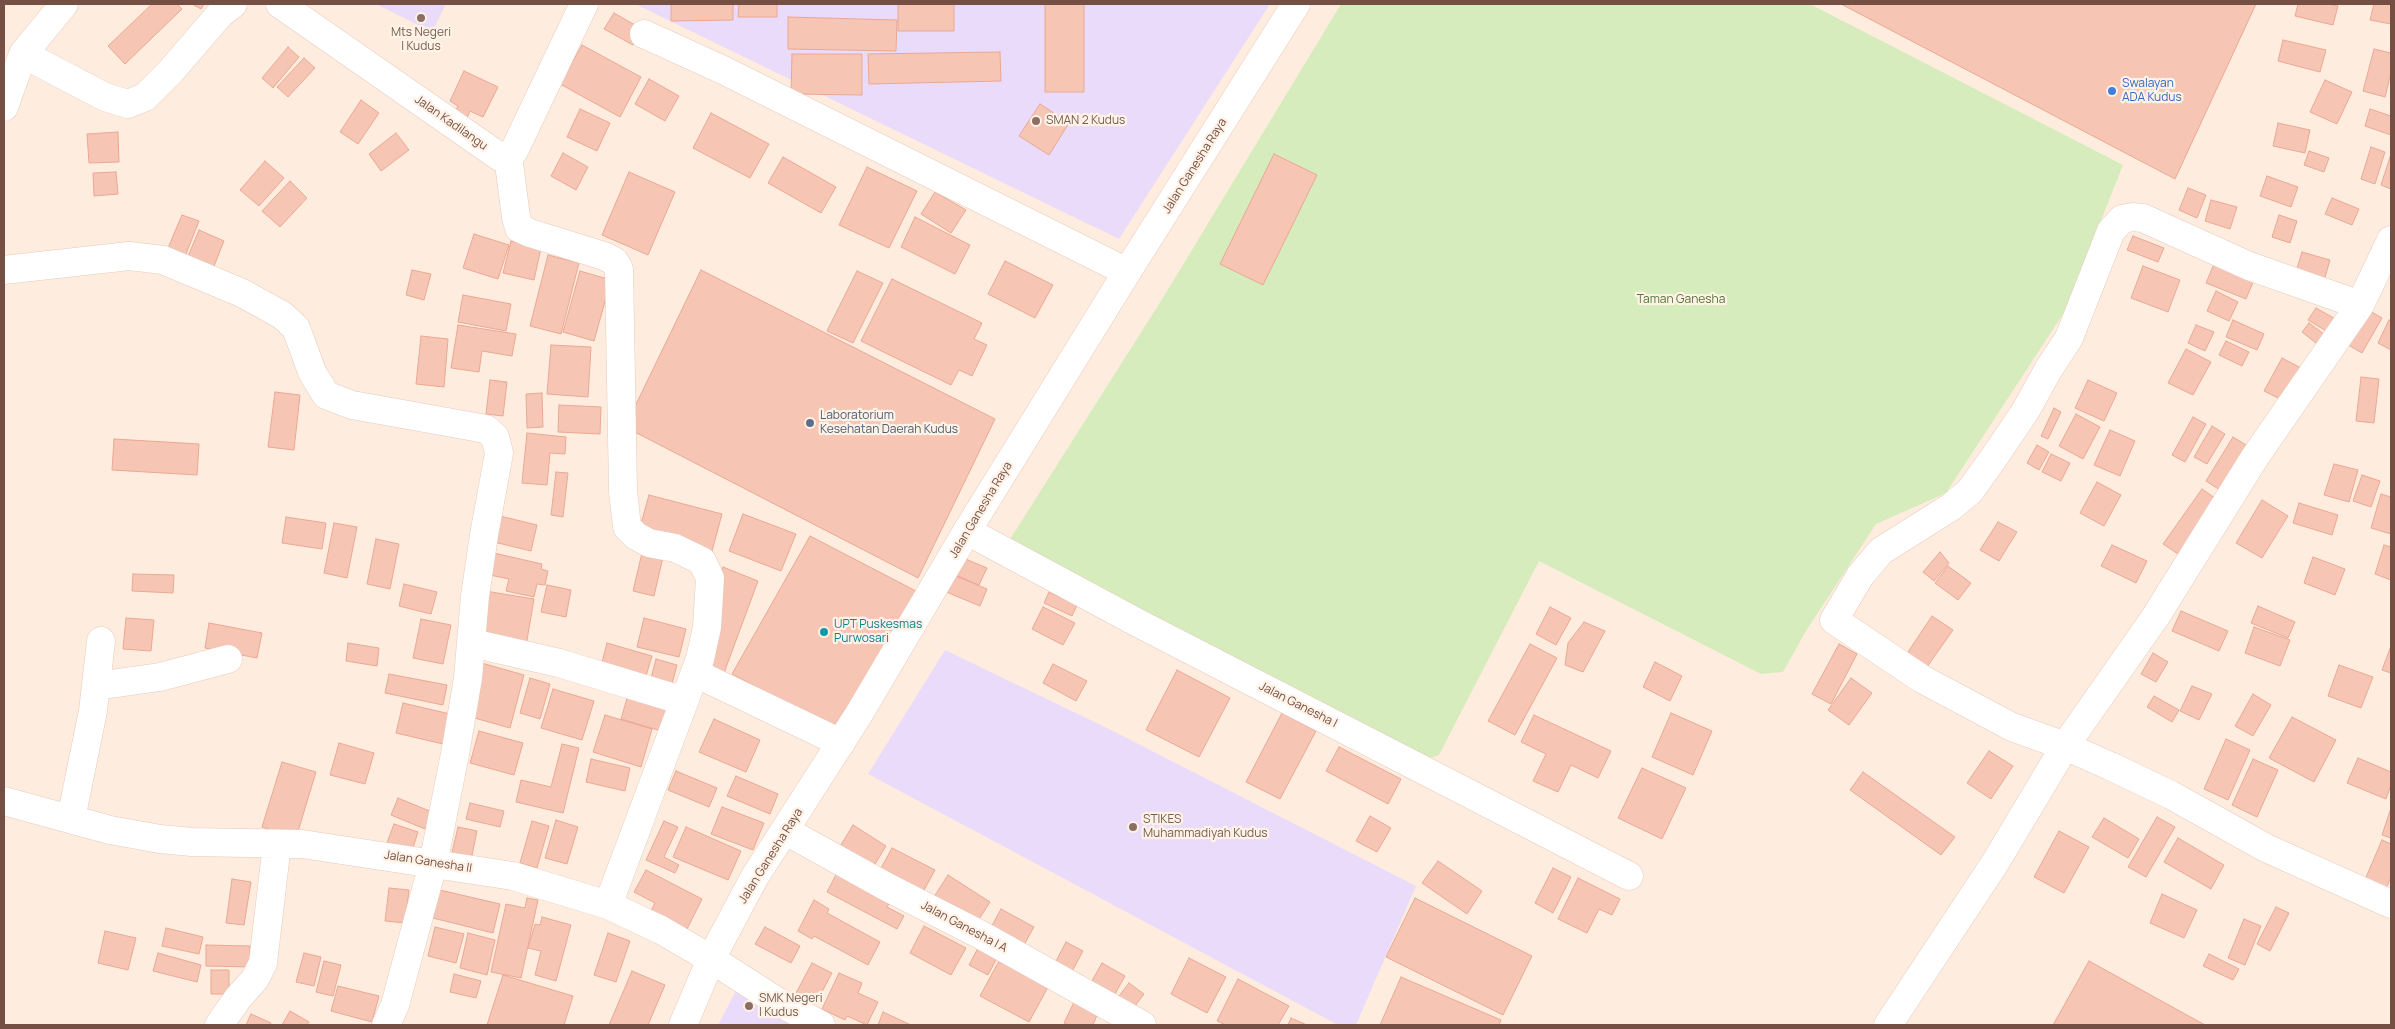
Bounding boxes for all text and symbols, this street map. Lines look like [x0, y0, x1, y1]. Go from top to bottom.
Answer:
marker: Mts Negeri I Kudus [415, 12, 427, 24]
place label: Mts Negeri I Kudus [391, 26, 451, 54]
place label: Swalayan ADA Kudus [2122, 77, 2182, 105]
marker: Swalayan ADA Kudus [2106, 85, 2118, 97]
street label: Jalan Kadilangu [412, 93, 490, 153]
place label: SMAN 2 Kudus [1046, 114, 1125, 128]
marker: SMAN 2 Kudus [1030, 115, 1042, 127]
street label: Jalan Ganesha Raya [1160, 116, 1230, 216]
park label: Taman Ganesha [1637, 293, 1725, 307]
place label: Laboratorium Kesehatan Daerah Kudus [820, 409, 958, 437]
marker: Laboratorium Kesehatan Daerah Kudus [804, 417, 816, 429]
street label: Jalan Ganesha Raya [947, 459, 1015, 561]
place label: UPT Puskesmas Purwosari [834, 618, 922, 646]
marker: UPT Puskesmas Purwosari [818, 626, 830, 638]
street label: Jalan Ganesha I [1257, 679, 1339, 731]
street label: Jalan Ganesha Raya [736, 806, 806, 906]
place label: STIKES Muhammadiyah Kudus [1143, 813, 1268, 841]
marker: STIKES Muhammadiyah Kudus [1127, 821, 1139, 833]
street label: Jalan Ganesha II [383, 848, 473, 876]
street label: Jalan Ganesha I A [918, 898, 1010, 956]
place label: SMK Negeri I Kudus [759, 992, 822, 1020]
marker: SMK Negeri I Kudus [743, 1000, 755, 1012]

